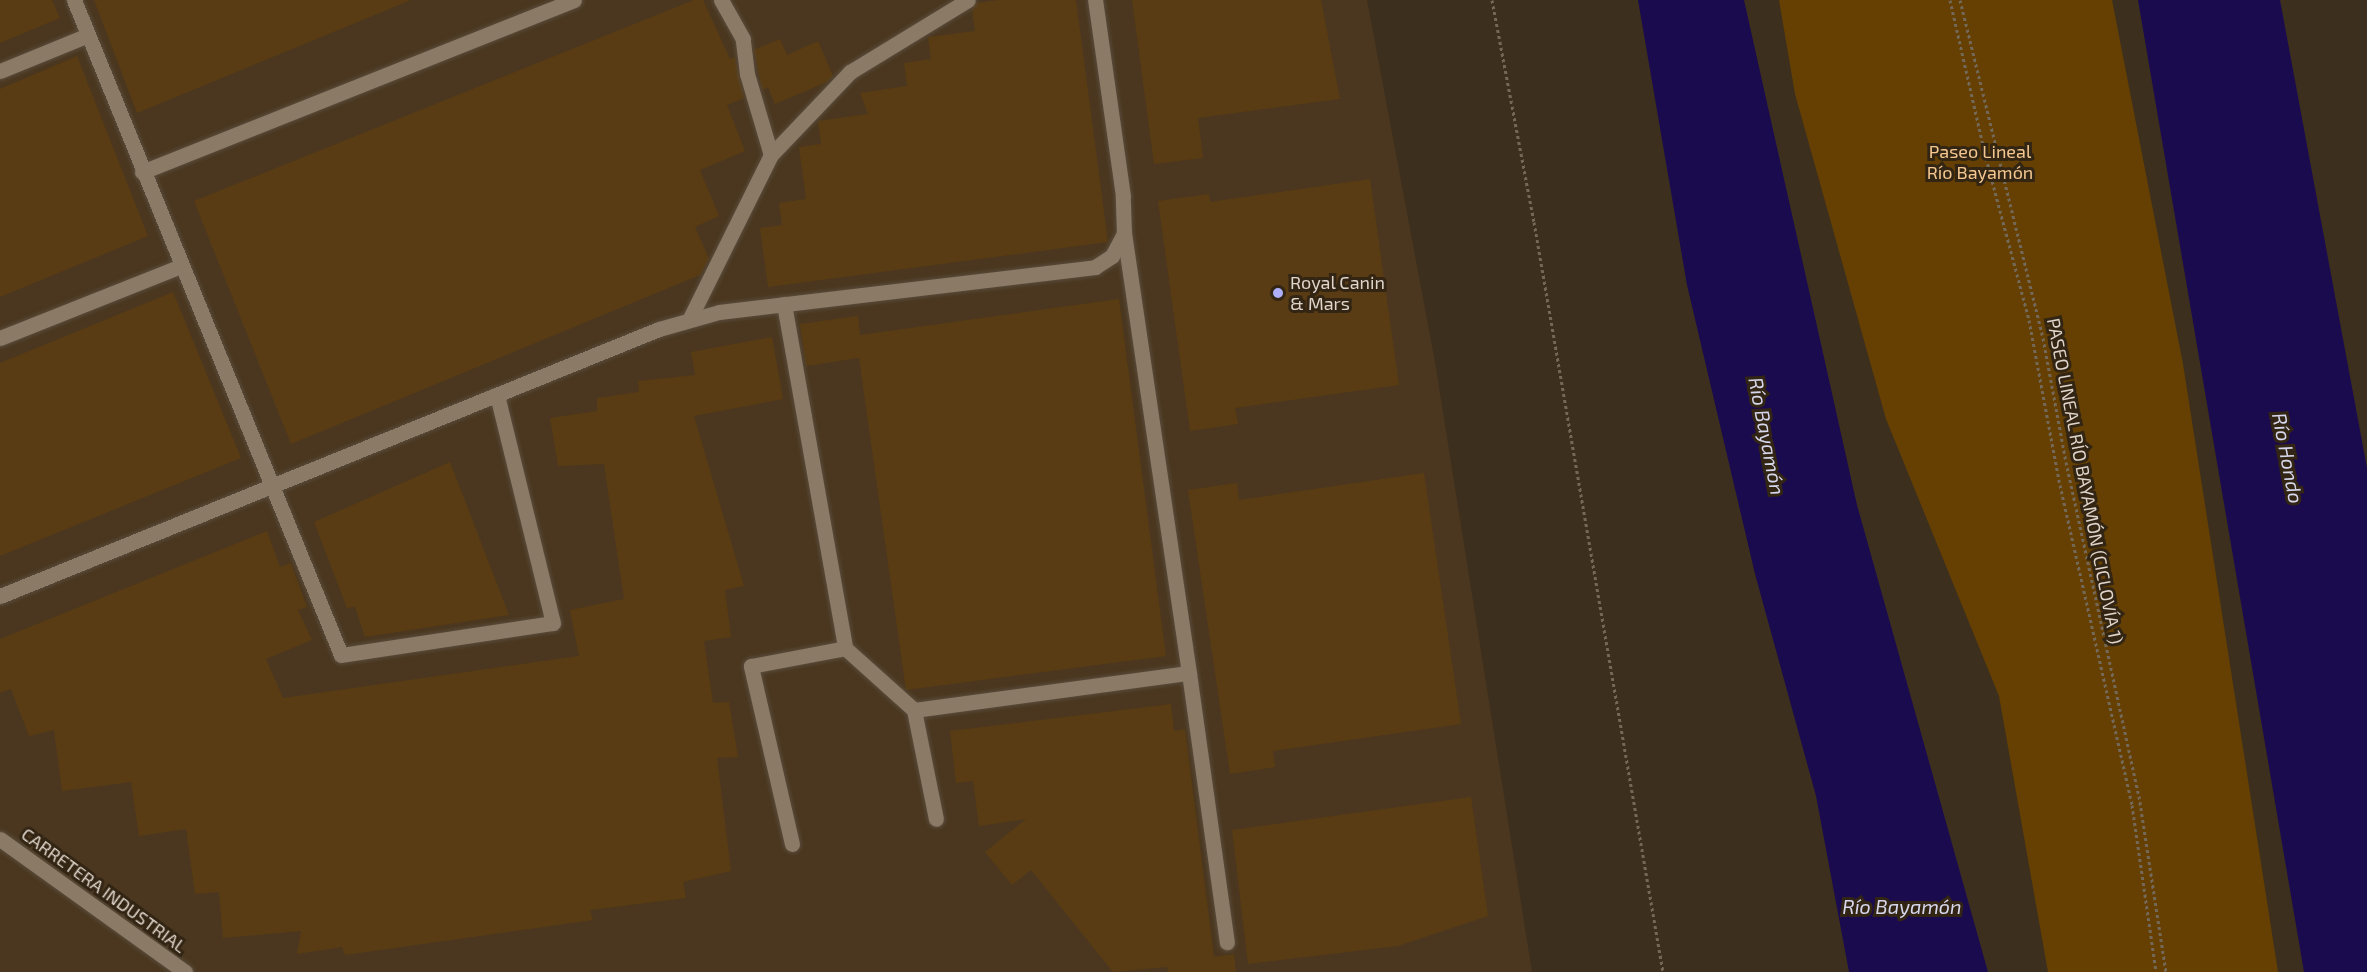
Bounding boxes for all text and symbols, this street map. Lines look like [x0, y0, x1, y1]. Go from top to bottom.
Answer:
park label: Paseo Lineal Río Bayamón [1927, 141, 2033, 184]
place label: Royal Canin & Mars [1290, 272, 1385, 314]
marker: Royal Canin & Mars [1271, 286, 1285, 300]
street label: PASEO LINEAL RÍO BAYAMÓN (CICLOVÍA 1) [2043, 316, 2127, 646]
water label: Río Bayamón [1744, 375, 1790, 497]
water label: Río Hondo [2267, 411, 2309, 505]
street label: CARRETERA INDUSTRIAL [17, 823, 191, 957]
water label: Río Bayamón [1842, 894, 1962, 918]

